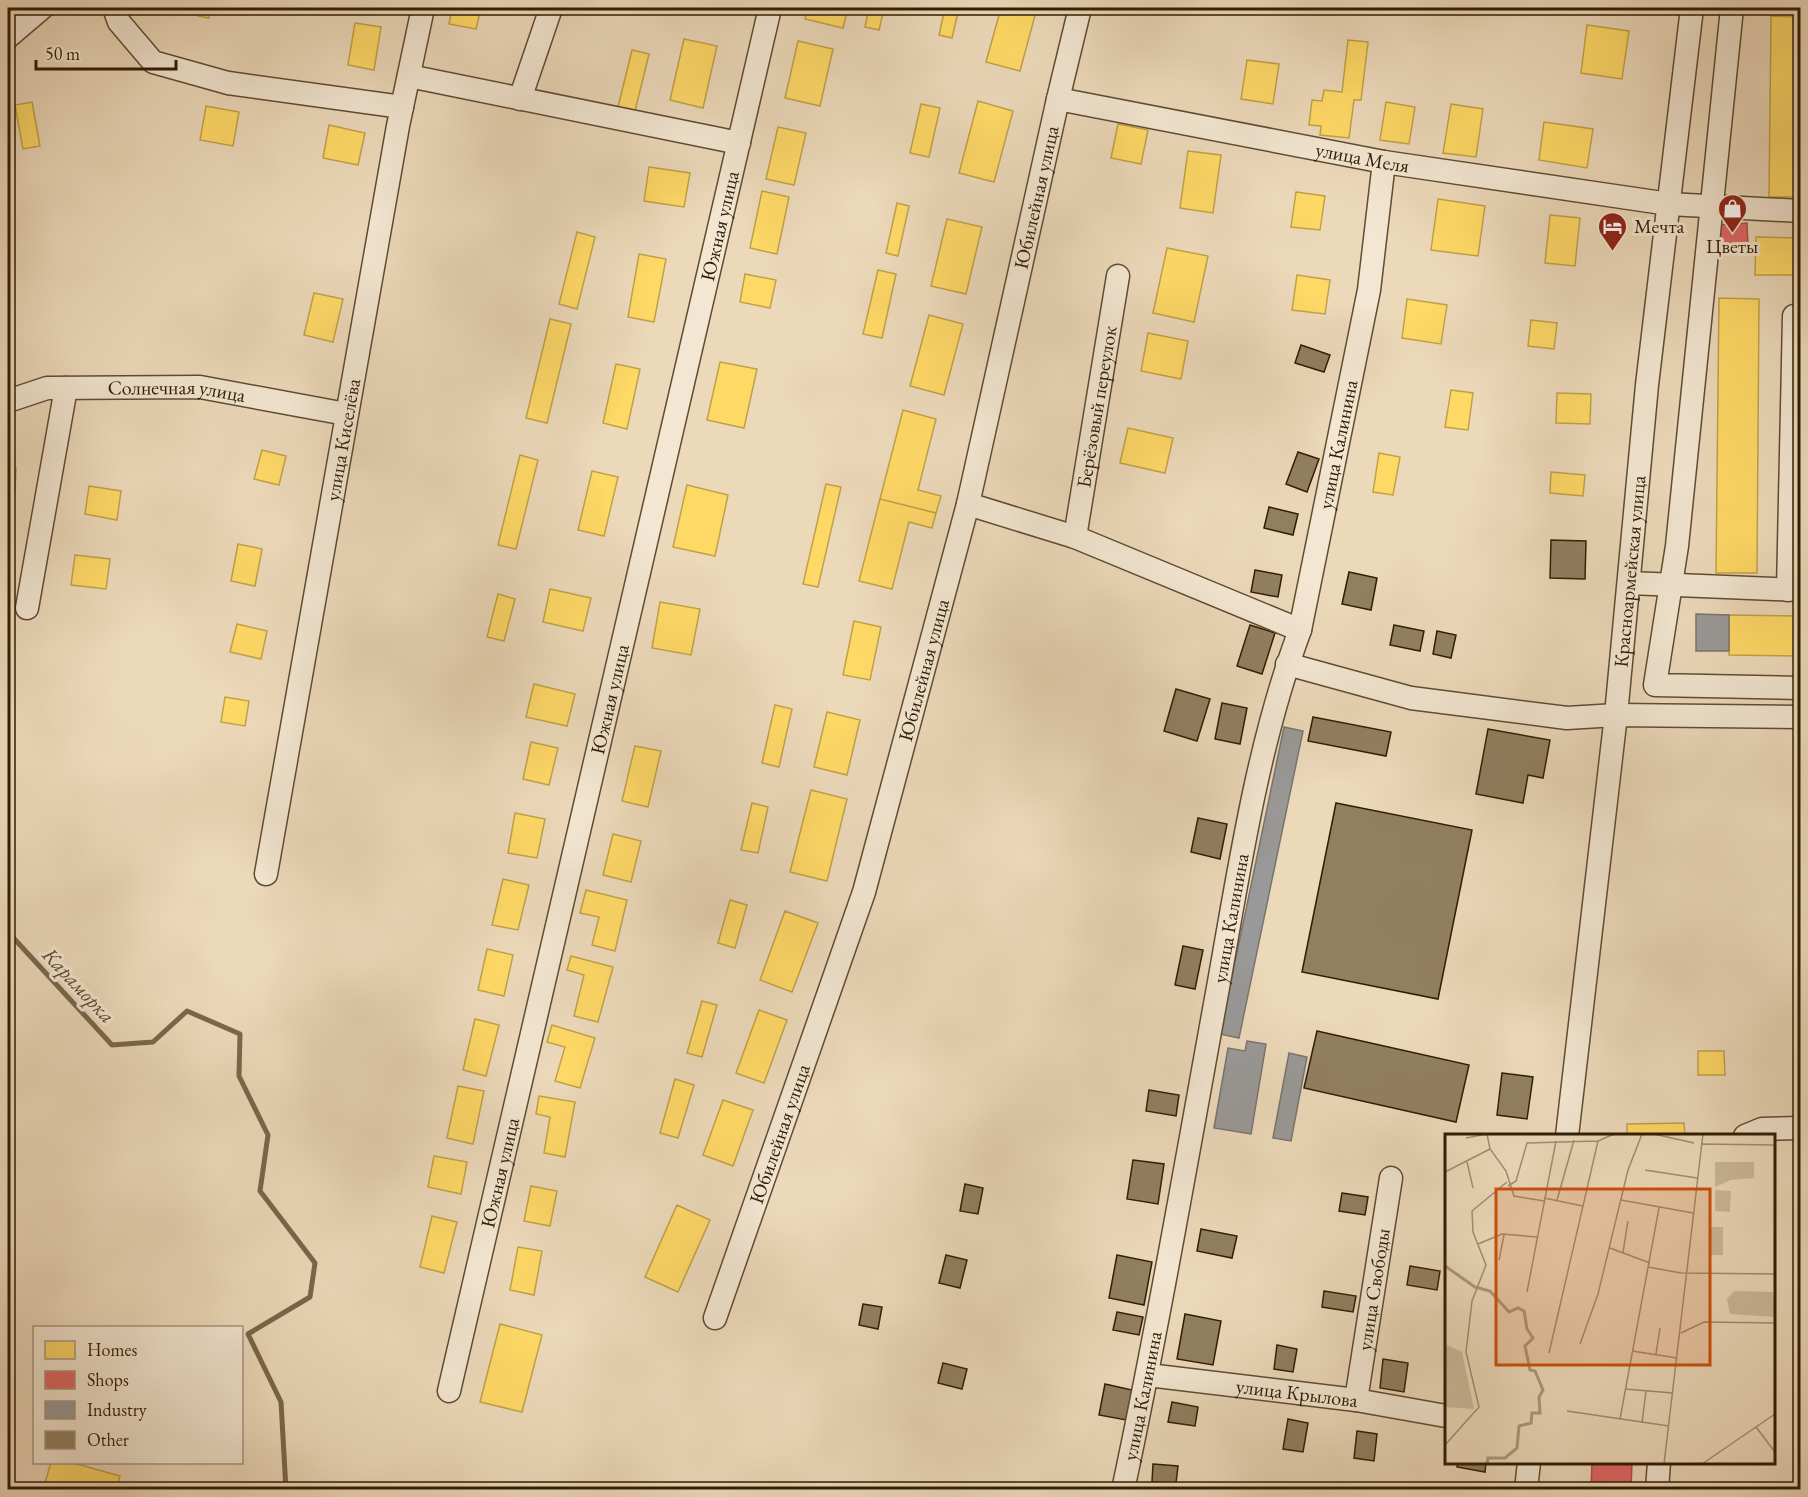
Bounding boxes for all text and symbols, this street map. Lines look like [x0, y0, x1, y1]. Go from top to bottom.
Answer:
scale bar [36, 33, 176, 71]
text: 50 m [45, 42, 80, 65]
street label: Юбилейная улица [1008, 123, 1065, 272]
street label: улица Меля [1313, 136, 1411, 179]
street label: Южная улица [694, 168, 745, 284]
shop icon: Цветы [1716, 192, 1748, 234]
hotel icon: Мечта [1597, 210, 1629, 252]
place label: Мечта [1634, 213, 1685, 239]
place label: Цветы [1706, 233, 1758, 259]
street label: Берёзовый переулок [1070, 323, 1123, 490]
street label: Солнечная улица [108, 374, 248, 408]
street label: улица Киселёва [319, 376, 366, 503]
street label: улица Калинина [1312, 377, 1363, 512]
street label: Красноармейская улица [1608, 474, 1651, 669]
street label: Юбилейная улица [892, 596, 955, 744]
street label: Южная улица [584, 642, 635, 757]
street label: улица Калинина [1206, 851, 1255, 985]
water label: Караморка [36, 941, 121, 1029]
street label: Юбилейная улица [743, 1060, 816, 1207]
street label: Южная улица [474, 1115, 525, 1231]
inset map [1445, 1134, 1775, 1464]
street label: улица Свободы [1351, 1226, 1396, 1352]
legend [33, 1326, 243, 1464]
street label: улица Калинина [1117, 1329, 1168, 1463]
text: Homes [87, 1338, 138, 1361]
text: Shops [87, 1368, 129, 1391]
street label: улица Крылова [1235, 1373, 1359, 1413]
text: Industry [87, 1398, 147, 1421]
text: Other [87, 1428, 129, 1451]

